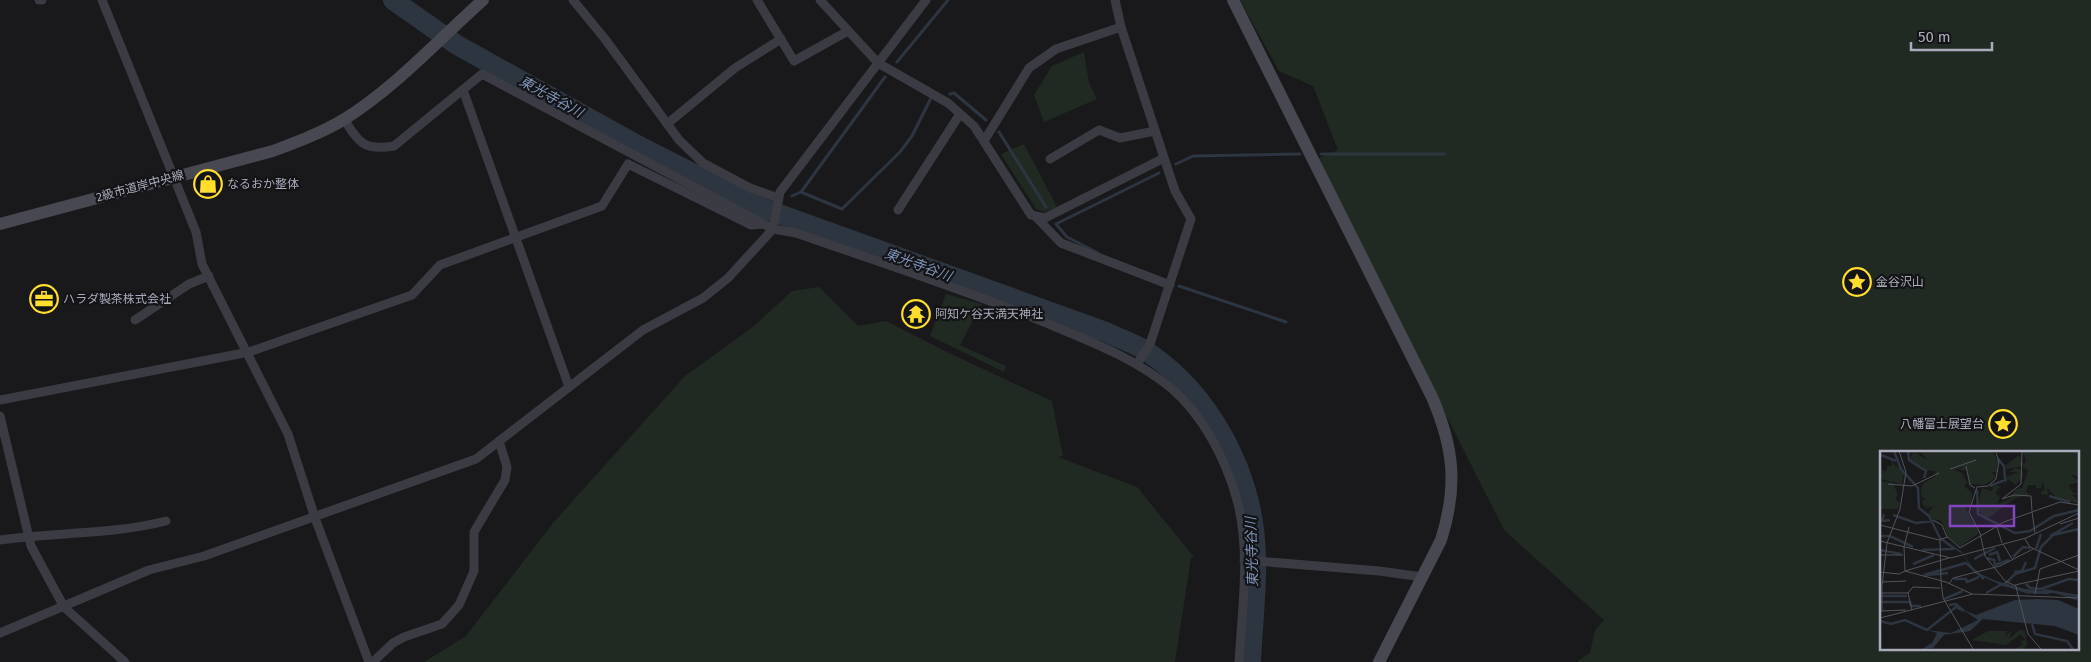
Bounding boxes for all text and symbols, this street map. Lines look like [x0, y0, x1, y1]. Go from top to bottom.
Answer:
scale bar [1911, 20, 1992, 52]
text: 50 m [1918, 28, 1951, 46]
water label: 東光寺谷川 [516, 73, 587, 122]
street label: 2級市道岸中央線 [95, 168, 185, 204]
shop icon: なるおか整体 [193, 169, 223, 199]
place label: なるおか整体 [227, 177, 299, 191]
water label: 東光寺谷川 [882, 245, 956, 286]
place icon: 金谷沢山 [1842, 267, 1872, 297]
place label: 金谷沢山 [1876, 275, 1924, 289]
office icon: ハラダ製茶株式会社 [29, 284, 59, 314]
place label: ハラダ製茶株式会社 [63, 292, 171, 306]
temple icon: 阿知ケ谷天満天神社 [901, 299, 931, 329]
place label: 阿知ケ谷天満天神社 [935, 307, 1043, 321]
place icon: 八幡富士展望台 [1988, 409, 2018, 439]
place label: 八幡富士展望台 [1900, 417, 1984, 431]
inset map [1880, 451, 2078, 650]
water label: 東光寺谷川 [1242, 515, 1262, 587]

